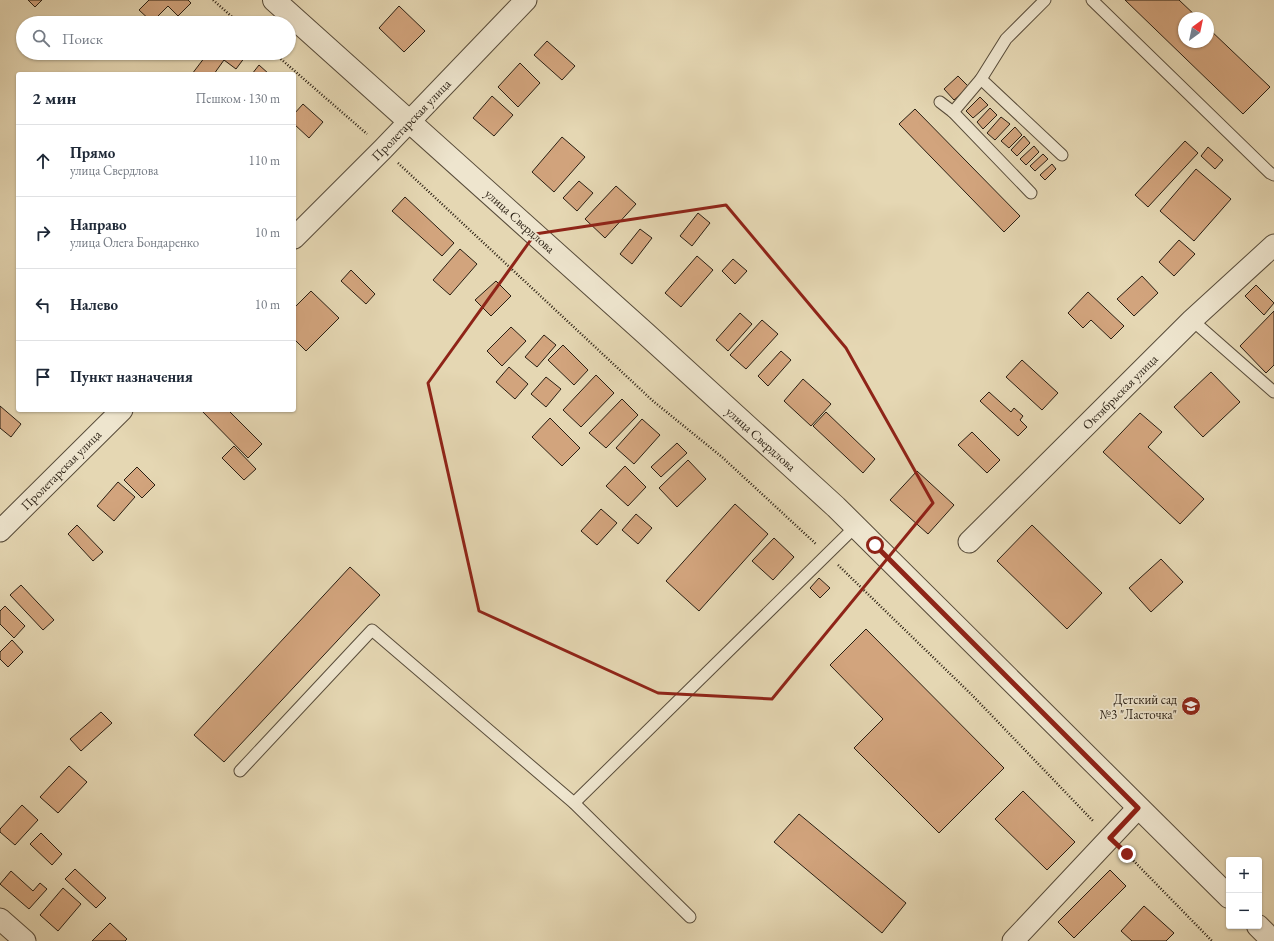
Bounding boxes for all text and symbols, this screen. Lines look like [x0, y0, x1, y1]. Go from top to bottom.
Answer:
north arrow [1178, 12, 1214, 48]
search box [16, 16, 296, 60]
icon: search [30, 27, 52, 49]
text: Поиск [62, 29, 103, 48]
street label: Пролетарская улица [368, 75, 455, 164]
text: 2 мин [32, 87, 76, 109]
text: Пешком · 130 m [196, 90, 280, 107]
text: Прямо [70, 143, 115, 162]
icon: ahead [32, 150, 54, 172]
text: 110 m [249, 152, 280, 169]
text: улица Свердлова [70, 162, 159, 179]
street label: улица Свердлова [481, 185, 559, 257]
text: Направо [70, 215, 127, 234]
icon: right [32, 222, 54, 244]
text: 10 m [255, 224, 280, 241]
text: улица Олега Бондаренко [70, 234, 199, 251]
icon: left [32, 294, 54, 316]
text: Налево [70, 295, 118, 314]
text: 10 m [255, 296, 280, 313]
street label: Октябрьская улица [1079, 350, 1162, 433]
icon: arrive [32, 366, 54, 388]
text: Пункт назначения [70, 367, 193, 386]
street label: улица Свердлова [722, 403, 800, 475]
street label: Пролетарская улица [17, 425, 106, 514]
route start [866, 536, 884, 554]
place label: Детский сад №3 "Ласточка" [1100, 691, 1177, 723]
school or university icon: Детский сад №3 "Ласточка" [1180, 695, 1202, 717]
route end [1118, 845, 1136, 863]
map controls [1226, 857, 1262, 929]
button: + [1226, 857, 1262, 893]
button: − [1226, 893, 1262, 929]

